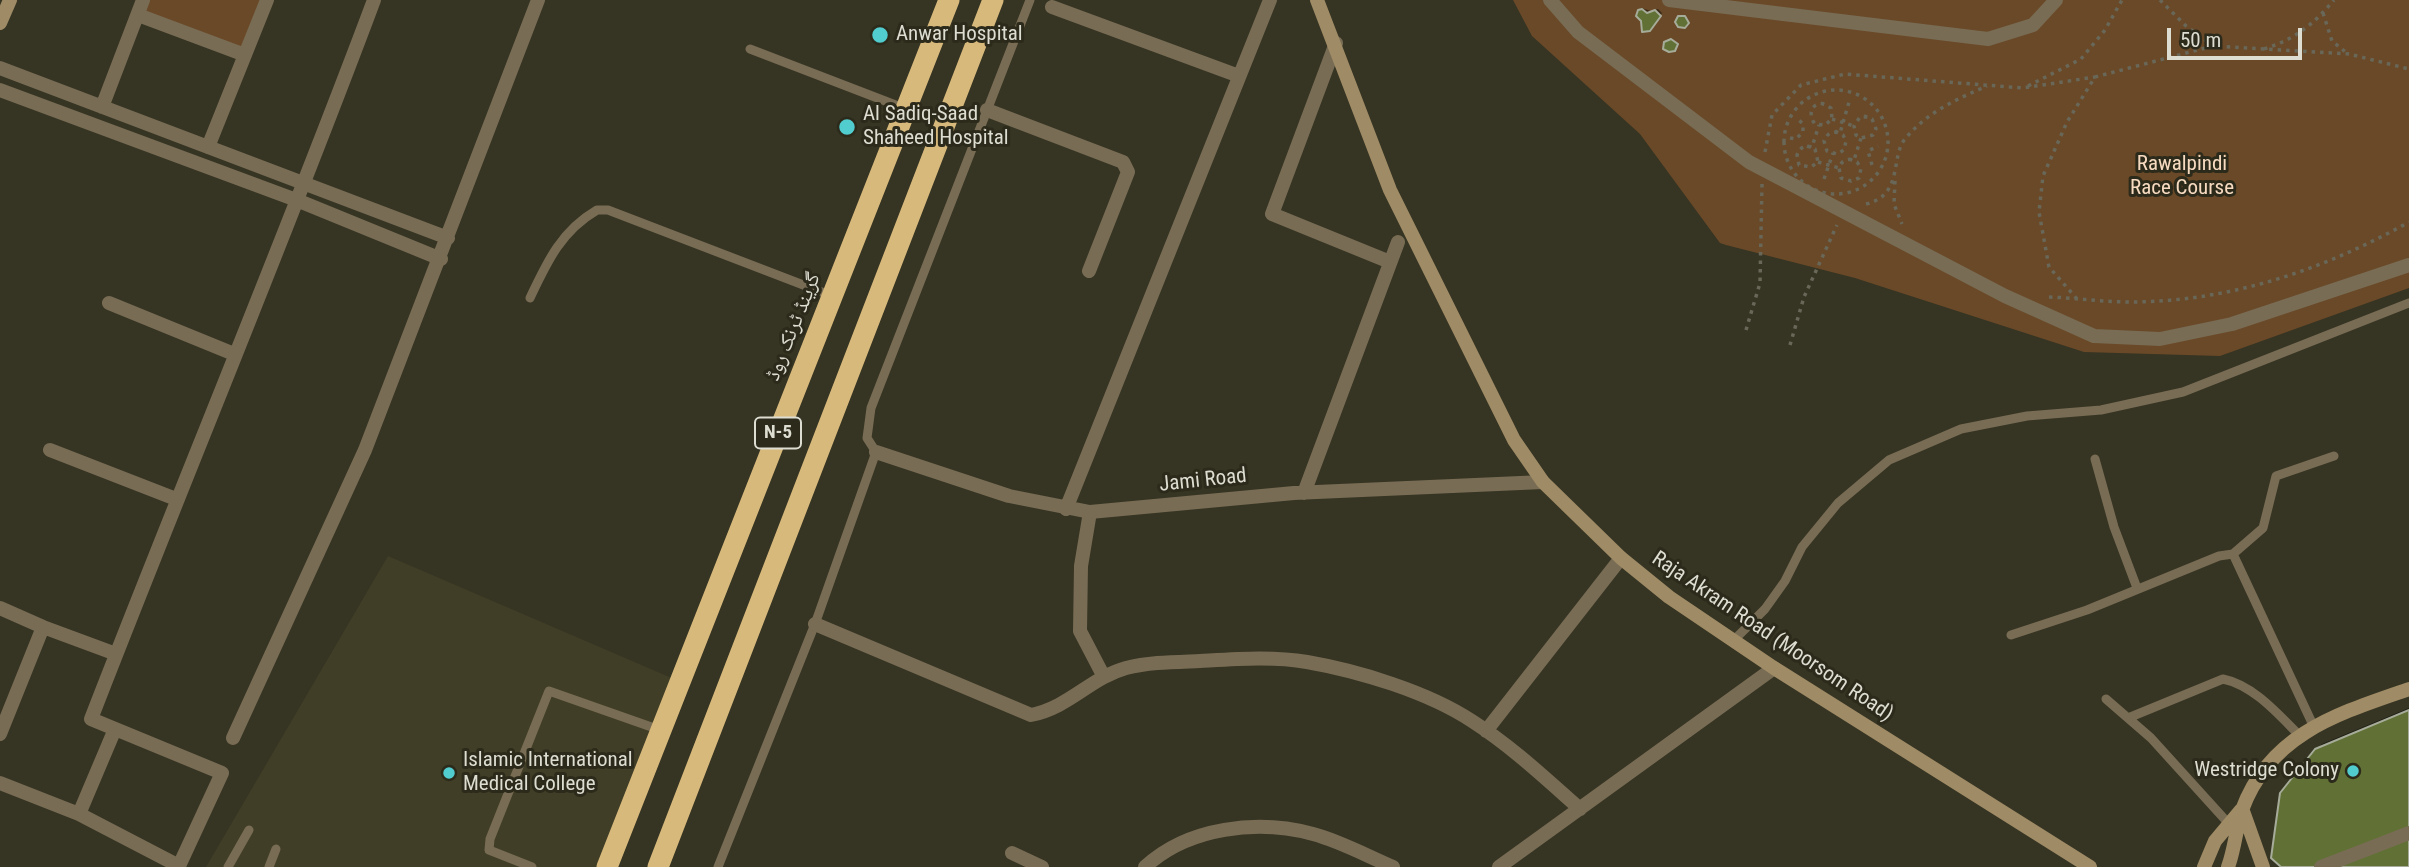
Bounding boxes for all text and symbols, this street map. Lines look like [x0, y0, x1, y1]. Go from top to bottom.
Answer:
scale bar [2171, 14, 2306, 58]
place label: Anwar Hospital [896, 22, 1023, 48]
marker: Anwar Hospital [870, 25, 890, 45]
text: 50 m [2180, 28, 2221, 52]
place label: Al Sadiq-Saad Shaheed Hospital [863, 102, 1009, 152]
marker: Al Sadiq-Saad Shaheed Hospital [837, 117, 857, 137]
park label: Rawalpindi Race Course [2130, 152, 2234, 202]
street label: گرینڈ ٹرنک روڈ [761, 269, 827, 385]
road number: N-5 [755, 418, 801, 448]
street label: Jami Road [1158, 464, 1248, 498]
street label: Raja Akram Road (Moorsom Road) [1647, 547, 1897, 727]
place label: Islamic International Medical College [463, 748, 633, 798]
place label: Westridge Colony [2194, 758, 2339, 784]
marker: Westridge Colony [2345, 763, 2361, 779]
marker: Islamic International Medical College [441, 765, 457, 781]

